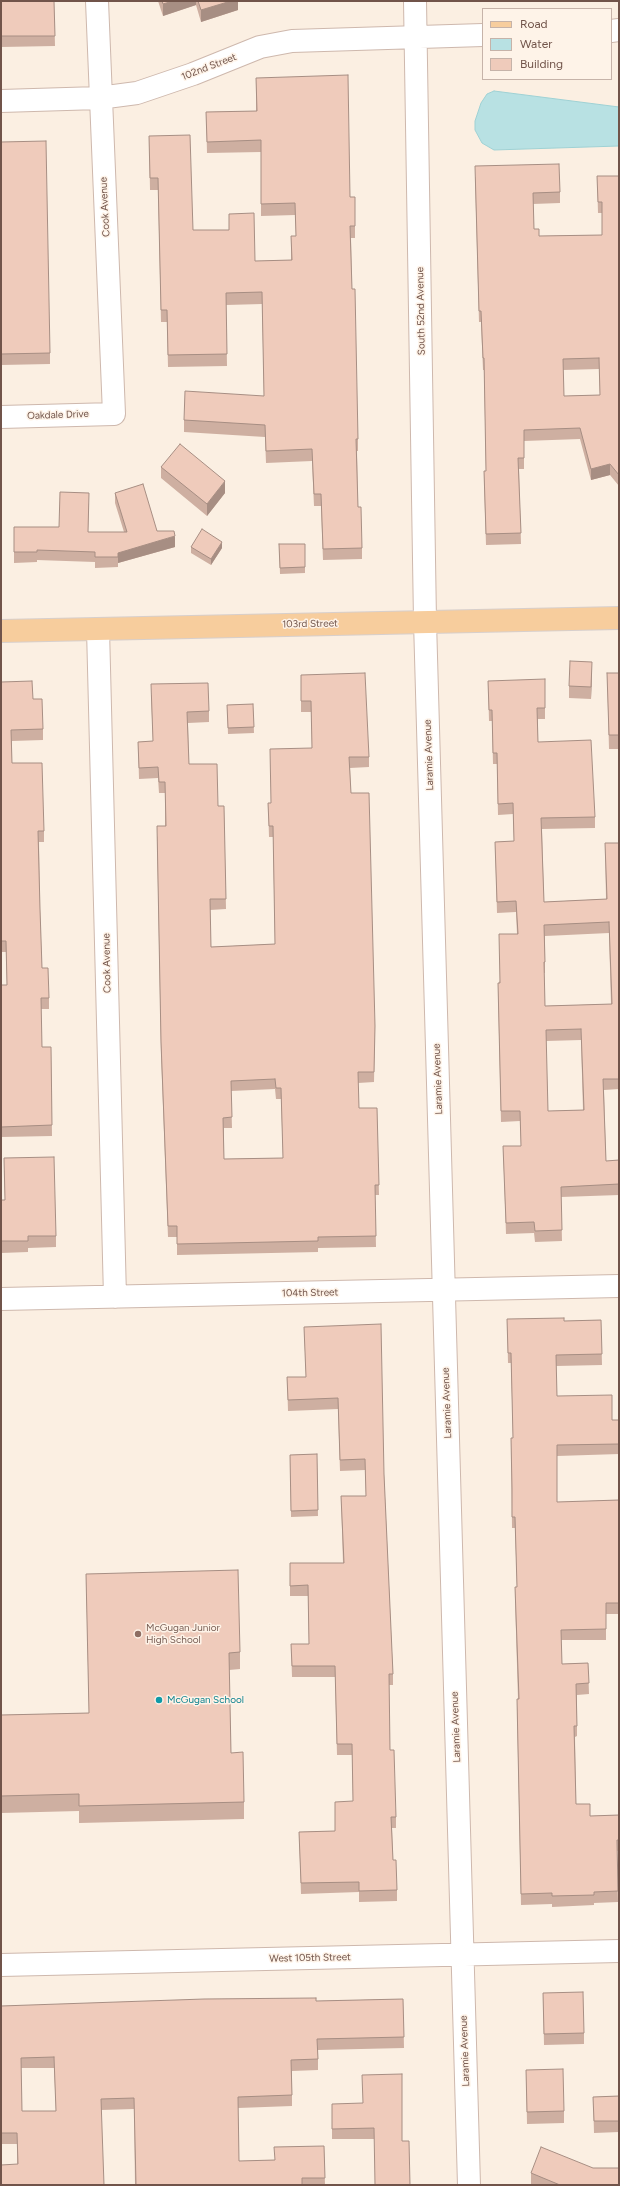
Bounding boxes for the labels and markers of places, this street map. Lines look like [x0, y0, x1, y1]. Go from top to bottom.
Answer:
place label: McGugan Junior High School [146, 1622, 220, 1646]
marker: McGugan Junior High School [133, 1629, 143, 1639]
place label: McGugan School [167, 1694, 244, 1706]
marker: McGugan School [154, 1695, 164, 1705]

